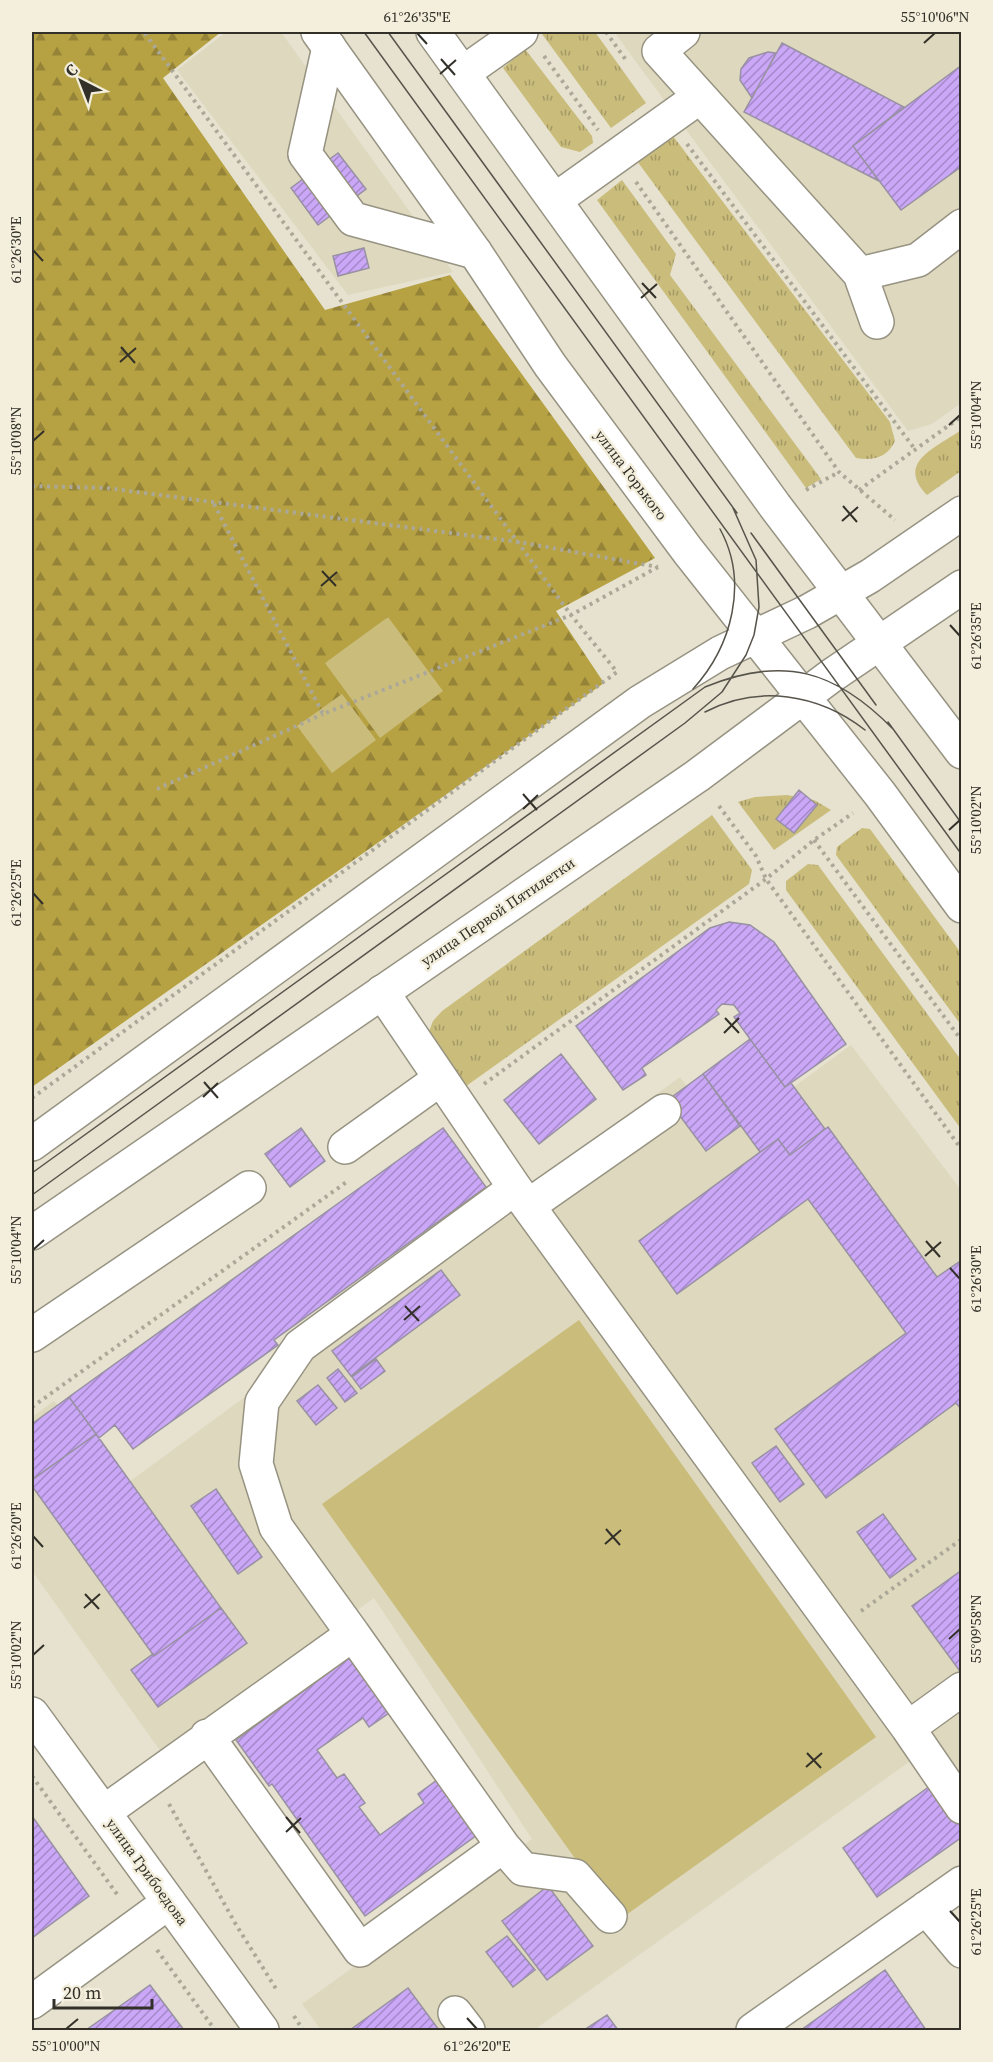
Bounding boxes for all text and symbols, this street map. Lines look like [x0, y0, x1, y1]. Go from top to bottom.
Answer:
text: 61°26'35"E [383, 6, 451, 27]
text: 55°10'06"N [900, 6, 970, 27]
north arrow [51, 51, 111, 111]
text: С [60, 58, 82, 81]
text: 61°26'30"E [5, 216, 26, 284]
text: 55°10'04"N [965, 380, 986, 450]
text: 55°10'08"N [5, 406, 26, 476]
street label: улица Горького [590, 425, 672, 524]
text: 61°26'35"E [965, 602, 986, 670]
text: 55°10'02"N [965, 785, 986, 855]
street label: улица Первой Пятилетки [417, 852, 579, 971]
text: 61°26'25"E [5, 859, 26, 927]
text: 55°10'04"N [5, 1215, 26, 1285]
text: 61°26'30"E [965, 1245, 986, 1313]
text: 61°26'20"E [5, 1502, 26, 1570]
text: 55°09'58"N [965, 1594, 986, 1664]
text: 55°10'02"N [5, 1620, 26, 1690]
street label: улица Грибоедова [101, 1814, 194, 1930]
text: 61°26'25"E [965, 1888, 986, 1956]
scale bar [54, 1972, 152, 2010]
text: 20 m [63, 1980, 101, 2005]
text: 55°10'00"N [31, 2035, 101, 2056]
text: 61°26'20"E [443, 2035, 511, 2056]

